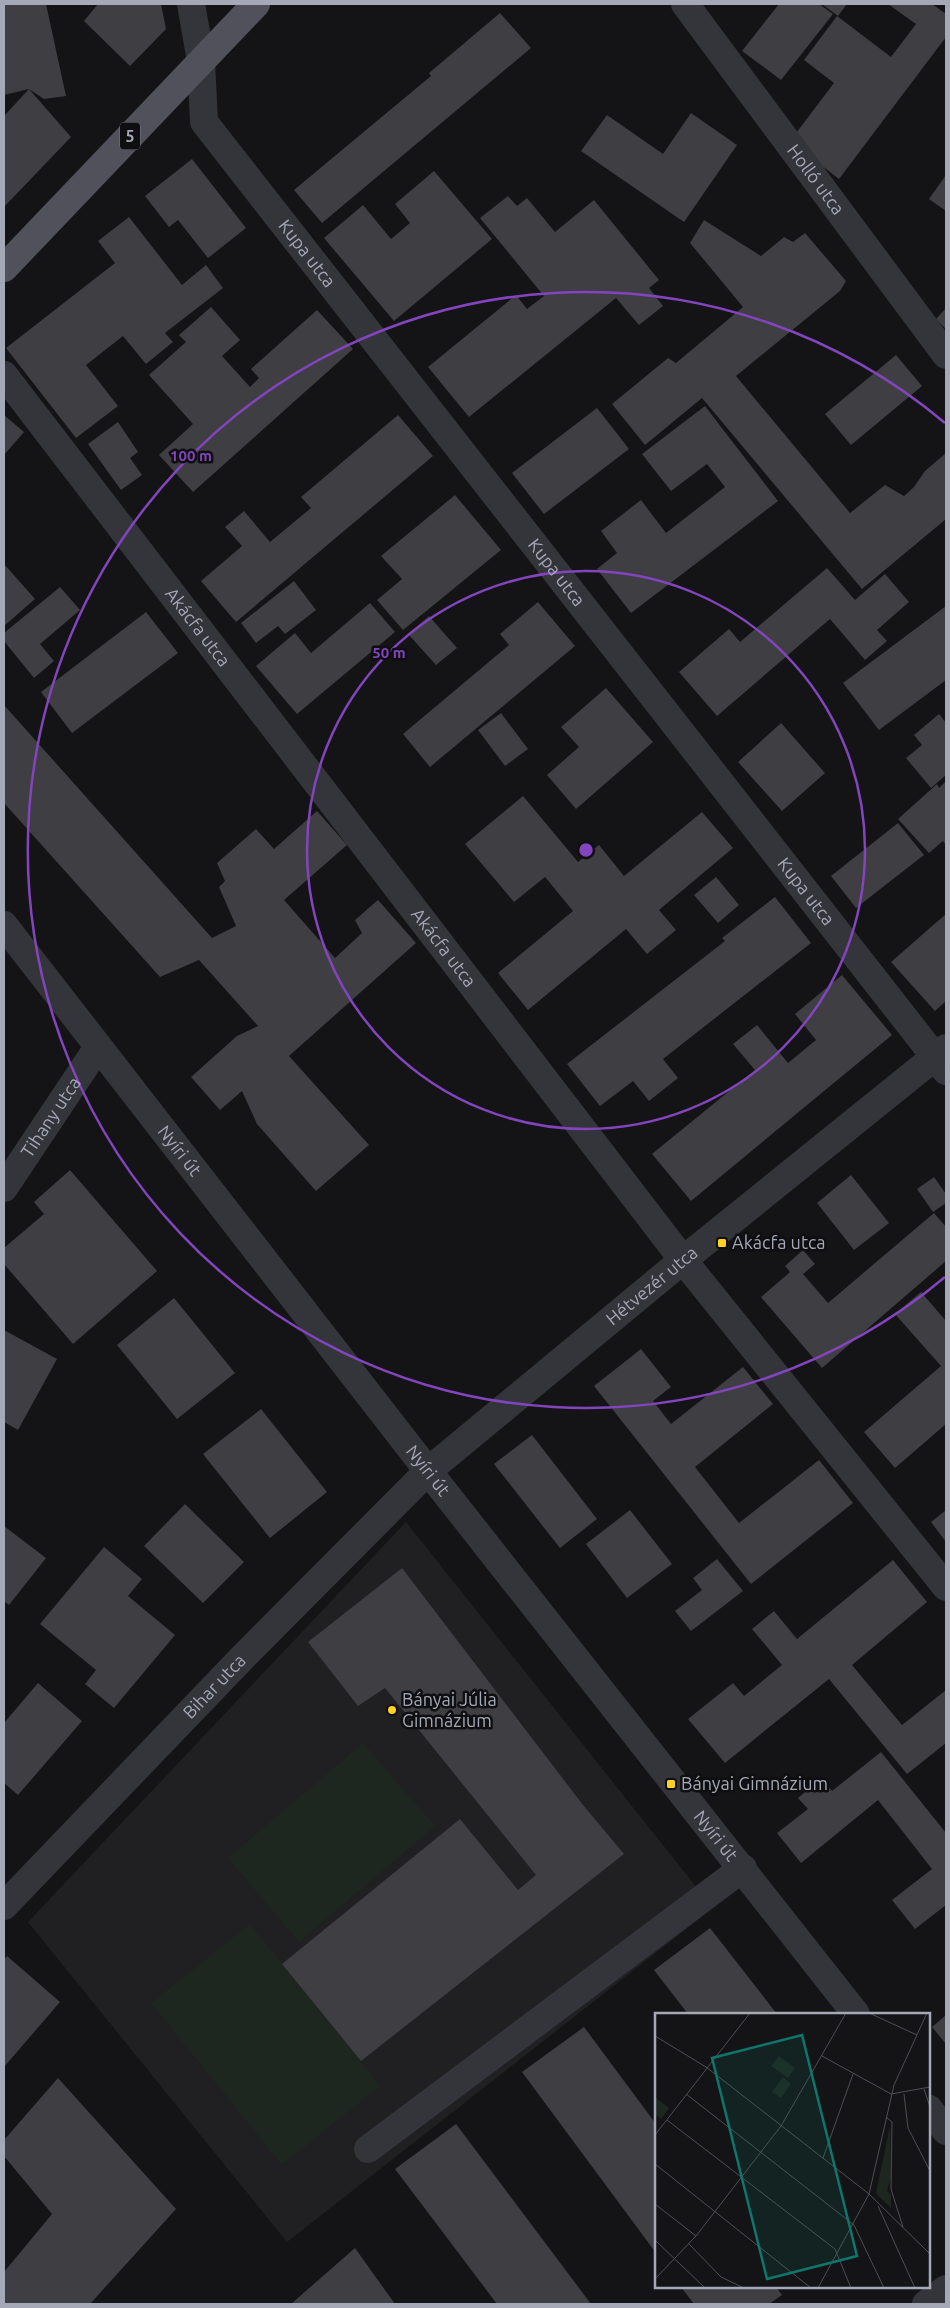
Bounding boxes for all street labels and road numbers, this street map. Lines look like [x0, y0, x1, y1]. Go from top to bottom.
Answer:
road number: 5 [120, 122, 140, 150]
street label: Holló utca [784, 140, 849, 218]
street label: Kupa utca [275, 215, 340, 291]
street label: Kupa utca [525, 534, 590, 610]
street label: Akácfa utca [162, 583, 235, 670]
street label: Kupa utca [774, 853, 839, 929]
street label: Akácfa utca [408, 904, 481, 990]
street label: Tihany utca [16, 1073, 84, 1161]
street label: Nyíri út [154, 1121, 206, 1180]
street label: Hétvezér utca [602, 1242, 701, 1328]
street label: Nyíri út [403, 1441, 455, 1499]
street label: Bihar utca [178, 1650, 249, 1722]
street label: Nyíri út [690, 1806, 742, 1865]

